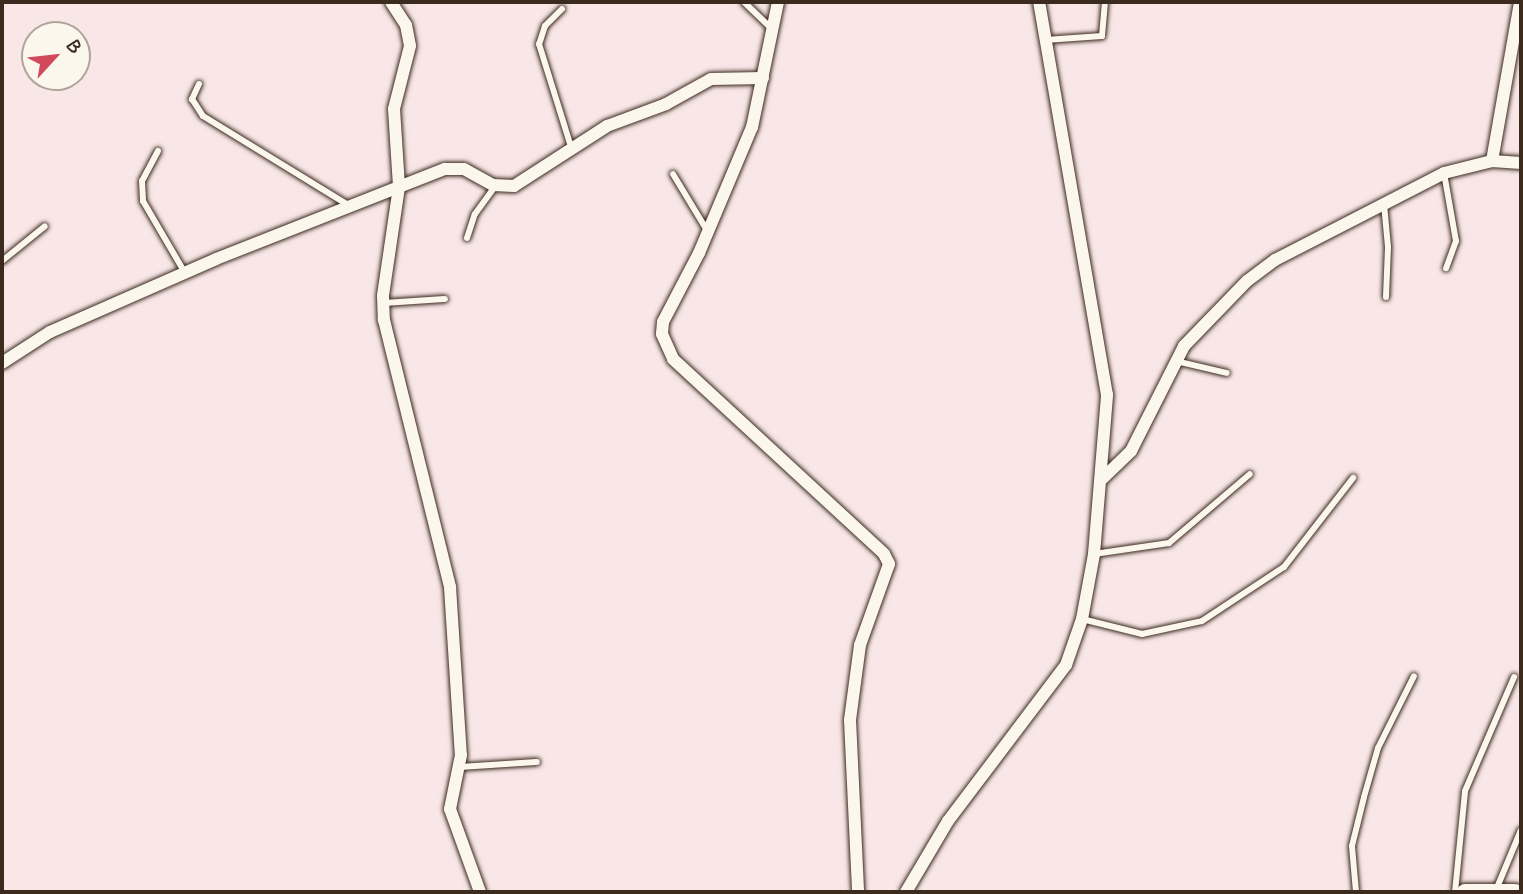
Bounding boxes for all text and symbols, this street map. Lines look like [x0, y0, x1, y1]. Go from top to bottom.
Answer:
north arrow [21, 21, 91, 91]
text: B [60, 36, 87, 58]

